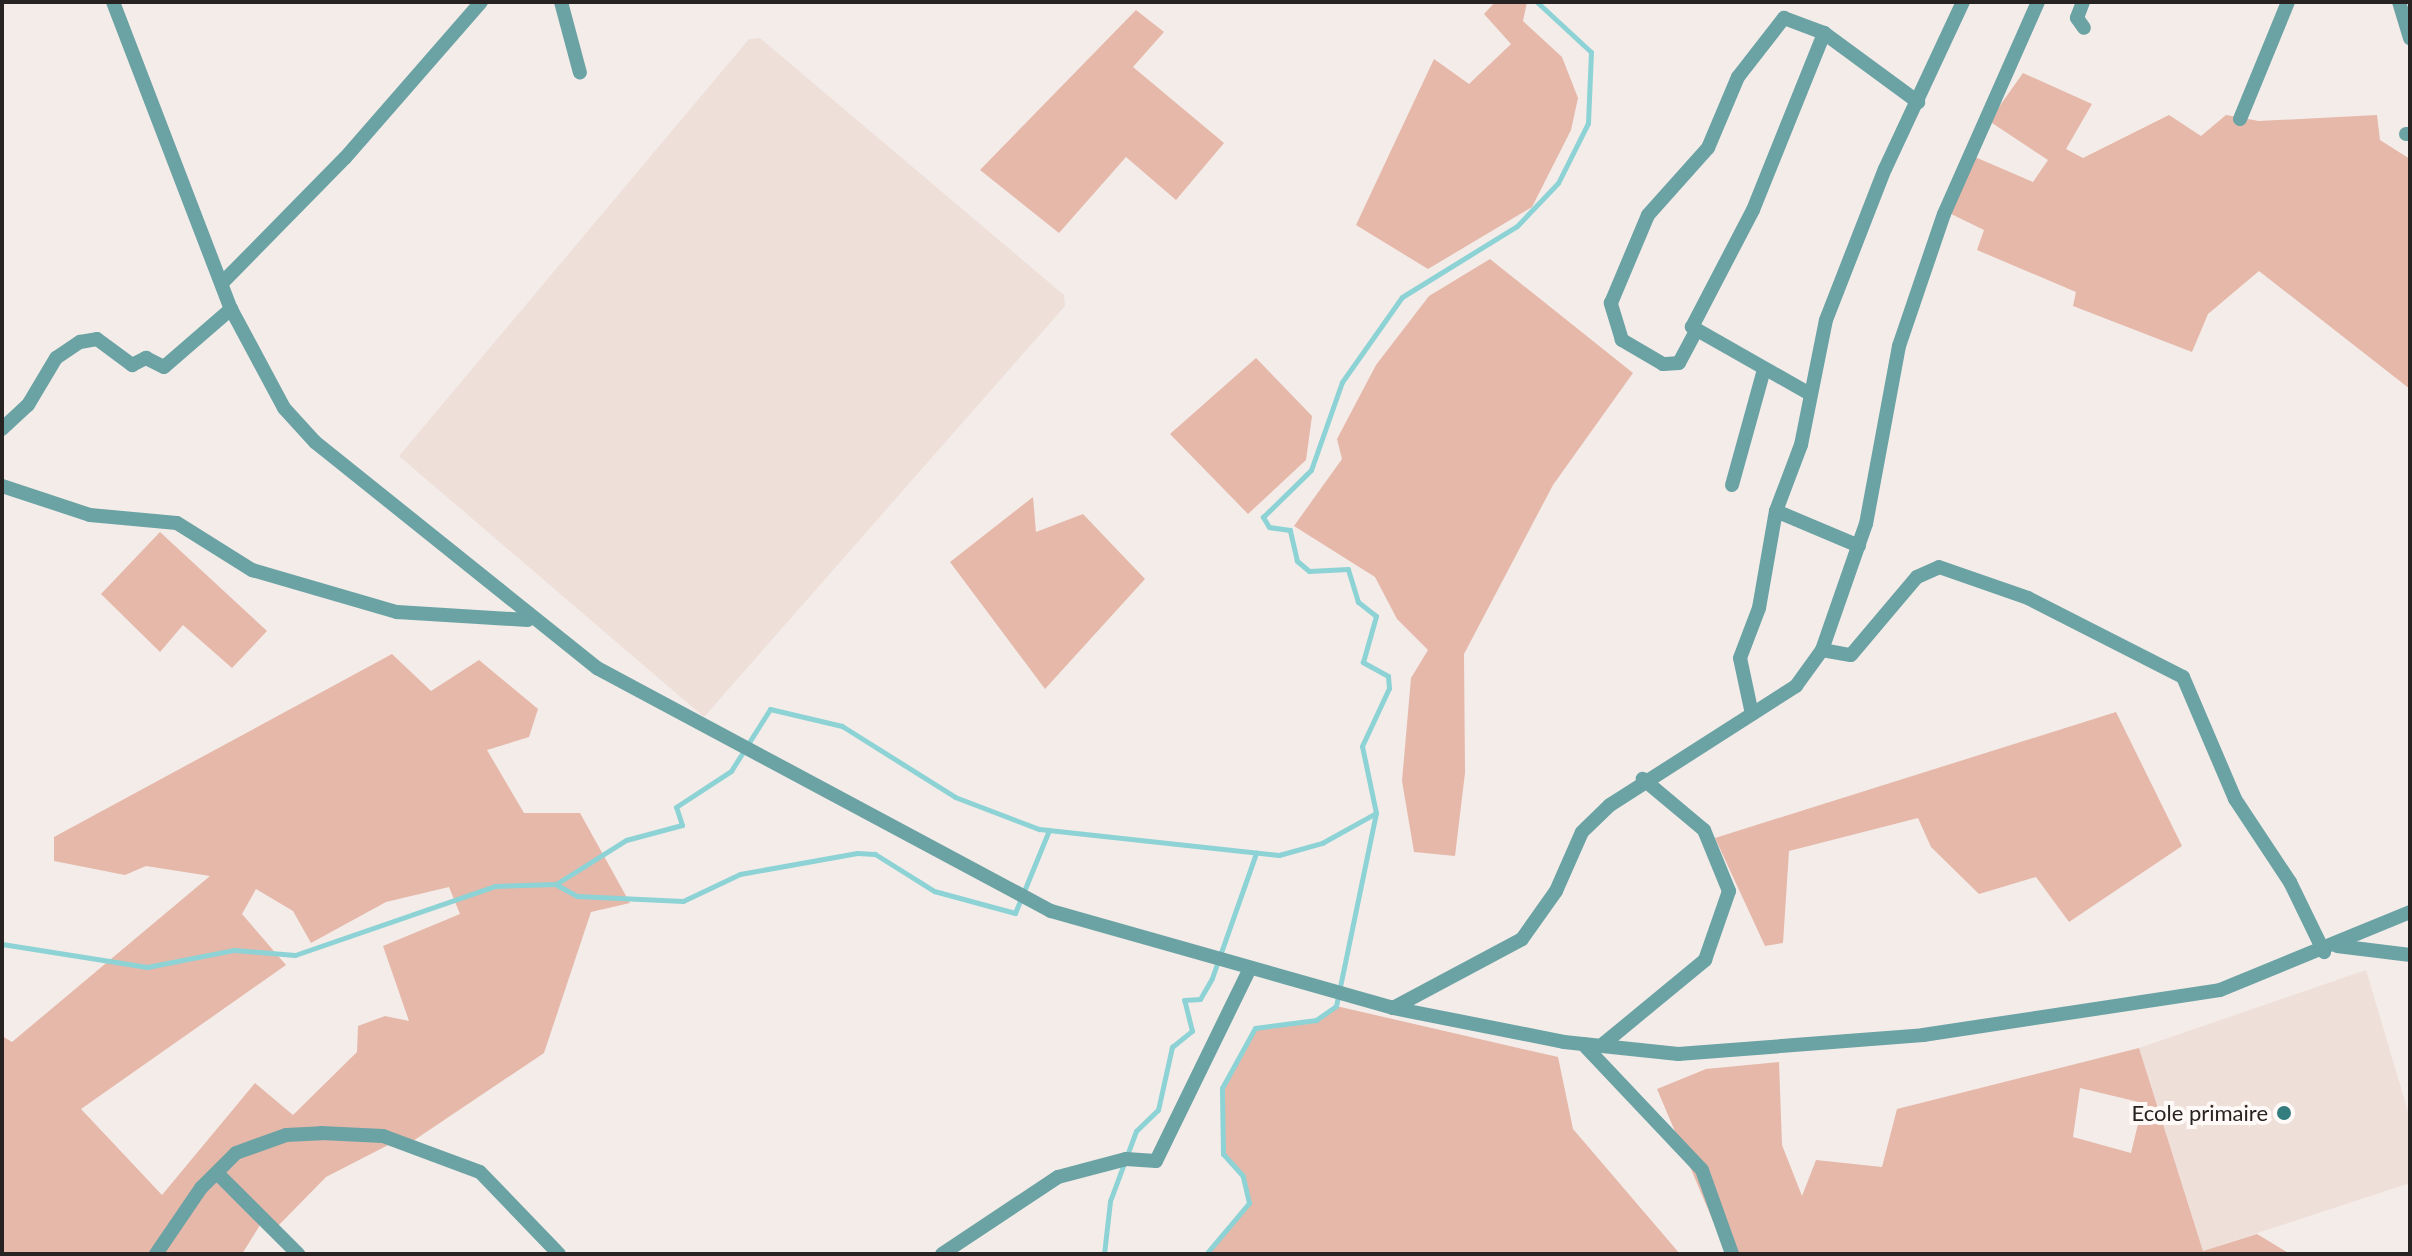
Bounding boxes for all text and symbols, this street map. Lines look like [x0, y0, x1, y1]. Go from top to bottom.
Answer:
place label: Ecole primaire [2132, 1100, 2268, 1126]
marker: Ecole primaire [2275, 1104, 2293, 1122]

